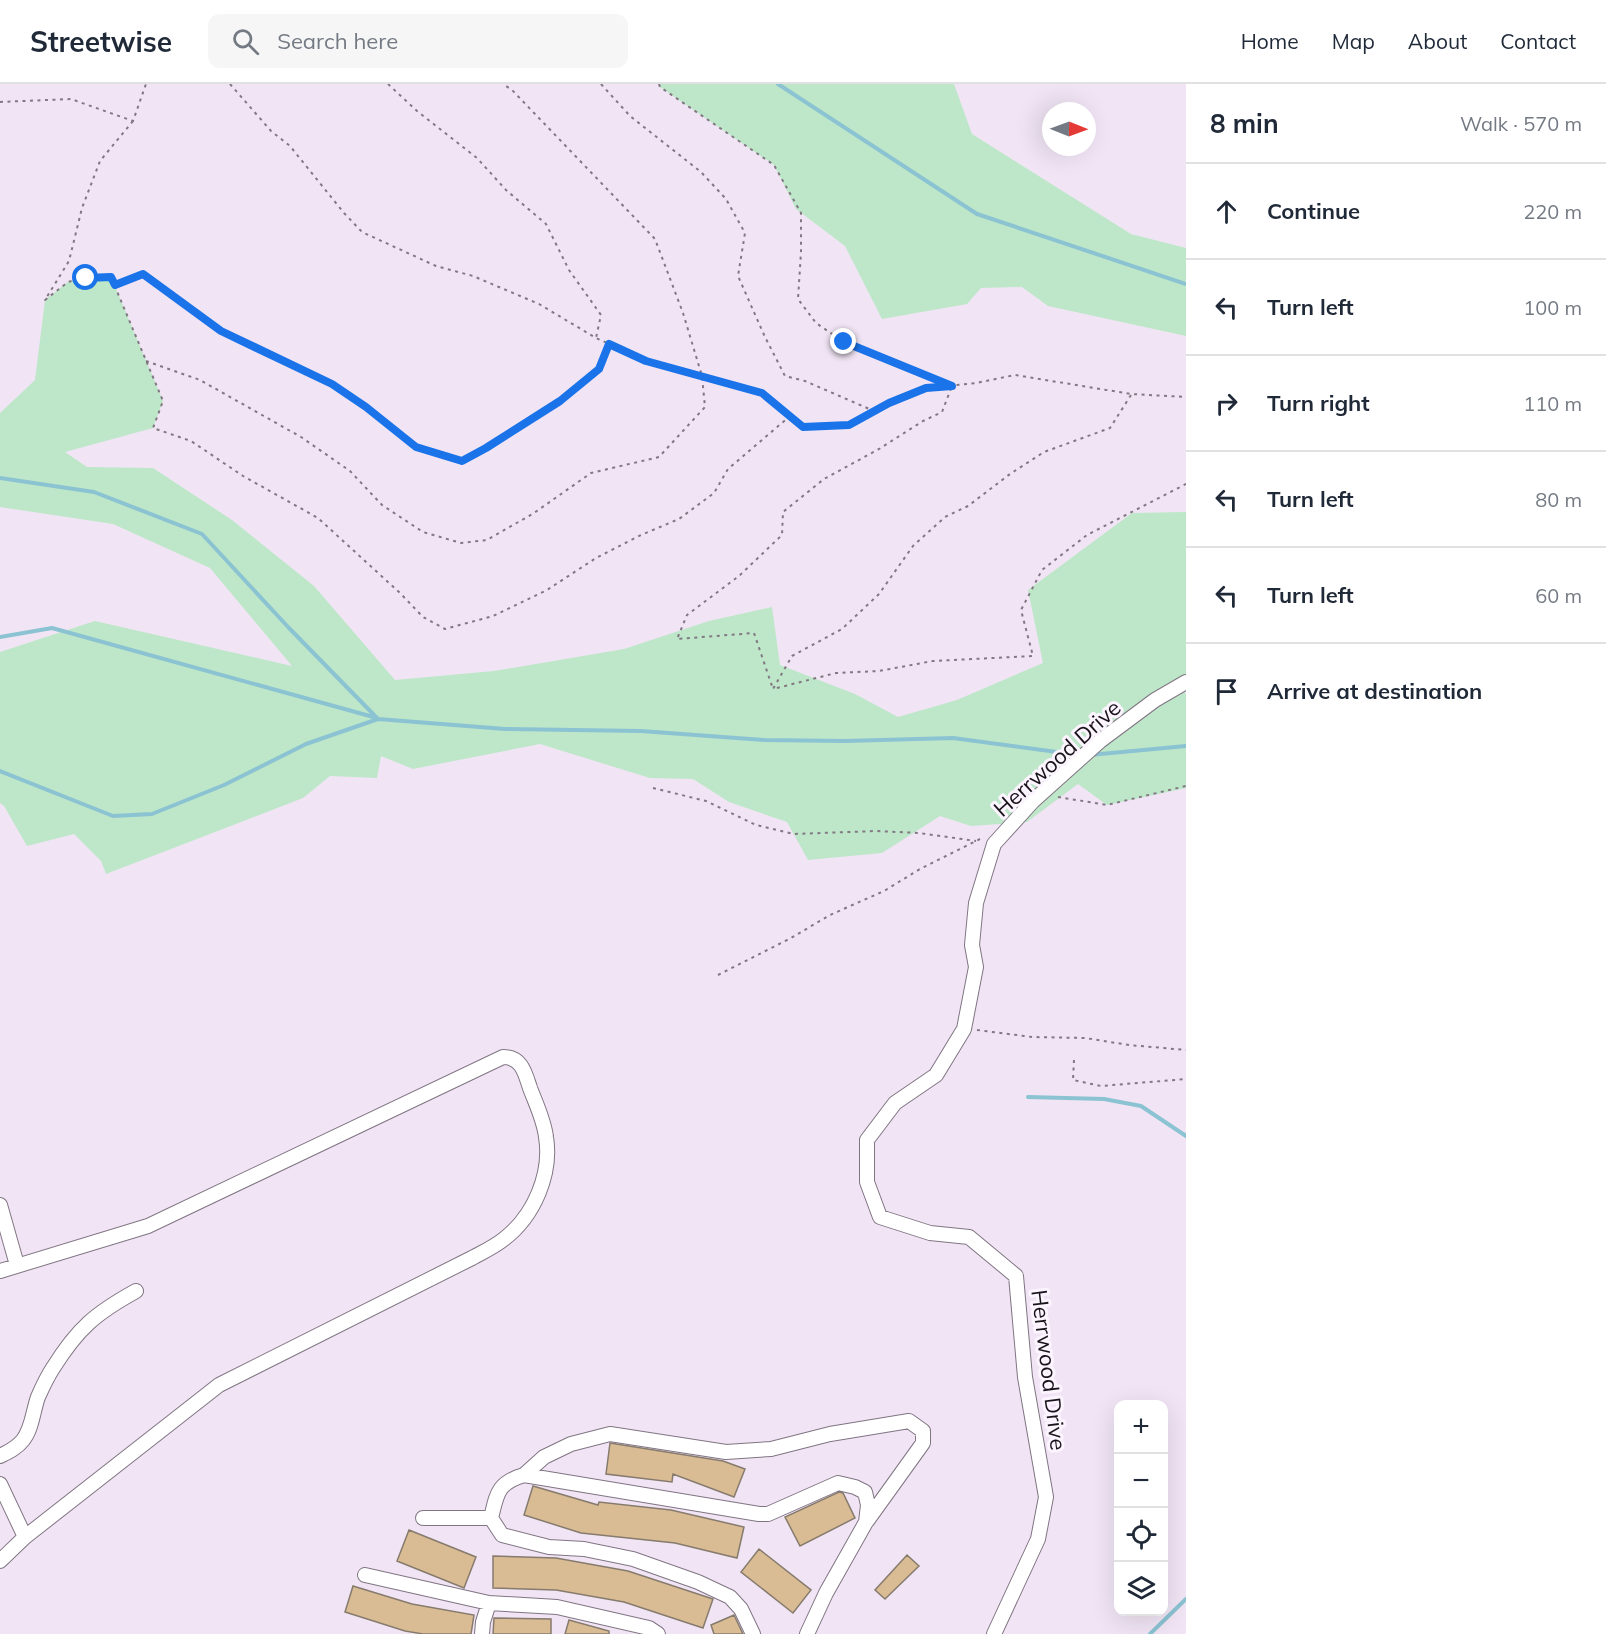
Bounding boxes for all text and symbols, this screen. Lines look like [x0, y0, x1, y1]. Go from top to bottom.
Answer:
search box [208, 14, 628, 68]
text: Streetwise [30, 24, 172, 59]
icon: search [229, 25, 262, 58]
text: Search here [277, 27, 398, 55]
text: Home [1241, 28, 1299, 54]
text: Map [1332, 28, 1375, 54]
text: About [1408, 28, 1467, 54]
text: Contact [1500, 28, 1576, 54]
north arrow [1042, 102, 1096, 156]
text: 8 min [1210, 107, 1279, 140]
text: Walk · 570 m [1460, 111, 1582, 136]
icon: ahead [1210, 195, 1243, 228]
text: Continue [1267, 197, 1360, 225]
text: 220 m [1523, 199, 1582, 224]
route start [72, 264, 98, 290]
icon: left [1210, 291, 1243, 324]
text: Turn left [1267, 293, 1354, 321]
text: 100 m [1523, 295, 1582, 320]
route end [830, 328, 856, 354]
icon: right [1210, 387, 1243, 420]
text: Turn right [1267, 389, 1370, 417]
text: 110 m [1523, 391, 1582, 416]
icon: left [1210, 483, 1243, 516]
text: Turn left [1267, 485, 1354, 513]
text: 80 m [1535, 487, 1582, 512]
icon: left [1210, 579, 1243, 612]
text: Turn left [1267, 581, 1354, 609]
text: 60 m [1535, 583, 1582, 608]
icon: arrive [1210, 675, 1243, 708]
text: Arrive at destination [1267, 677, 1482, 705]
street label: Herrwood Drive [988, 694, 1126, 822]
street label: Herrwood Drive [1025, 1288, 1073, 1452]
map controls [1114, 1400, 1168, 1616]
button: + [1114, 1400, 1168, 1454]
button: − [1114, 1454, 1168, 1508]
button: locate [1114, 1508, 1168, 1562]
button: layers [1114, 1562, 1168, 1616]

